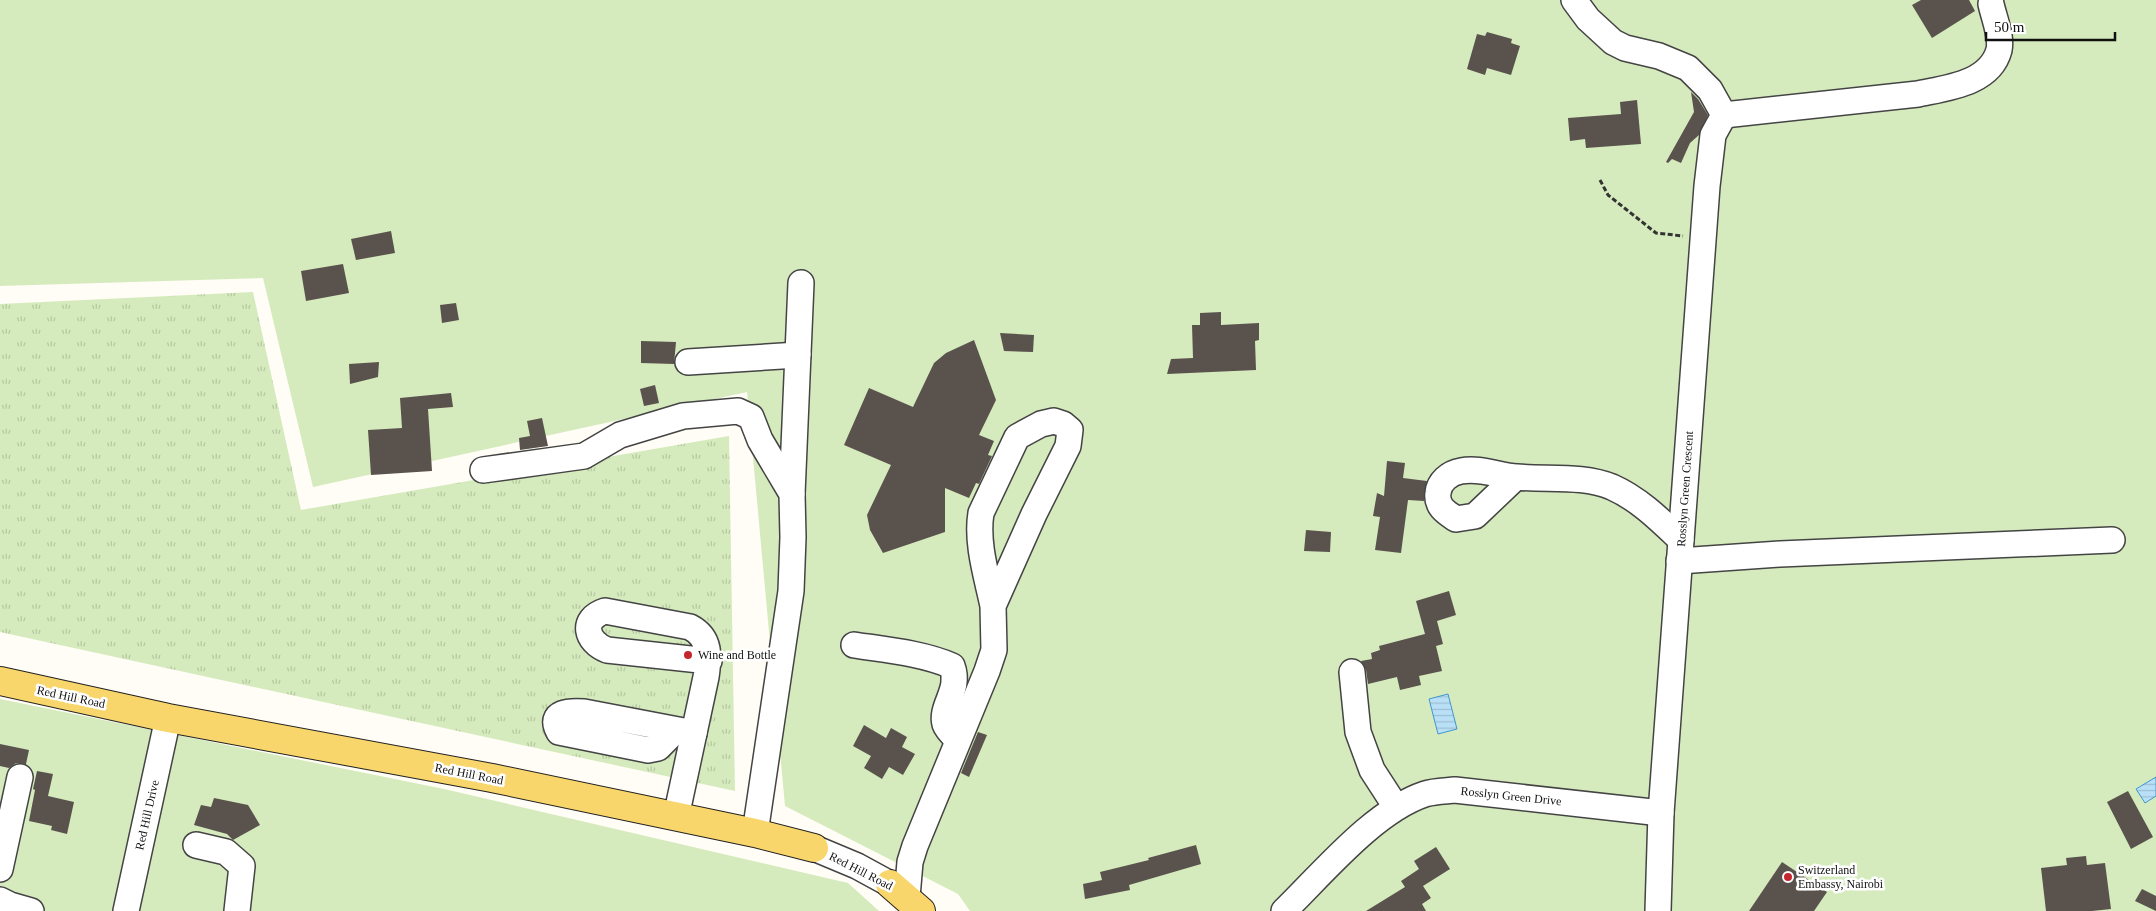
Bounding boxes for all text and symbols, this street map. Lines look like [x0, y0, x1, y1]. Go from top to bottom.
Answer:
scale bar [1986, 10, 2115, 42]
text: 50 m [1994, 19, 2025, 35]
street label: Rosslyn Green Crescent [1674, 430, 1696, 547]
place label: Wine and Bottle [698, 648, 776, 662]
marker: Wine and Bottle [682, 649, 694, 661]
street label: Red Hill Road [36, 683, 106, 711]
street label: Red Hill Road [434, 761, 504, 787]
street label: Red Hill Drive [132, 779, 162, 851]
street label: Rosslyn Green Drive [1460, 784, 1562, 808]
street label: Red Hill Road [827, 849, 895, 893]
place label: Switzerland Embassy, Nairobi [1798, 863, 1884, 891]
marker: Switzerland Embassy, Nairobi [1782, 871, 1794, 883]

